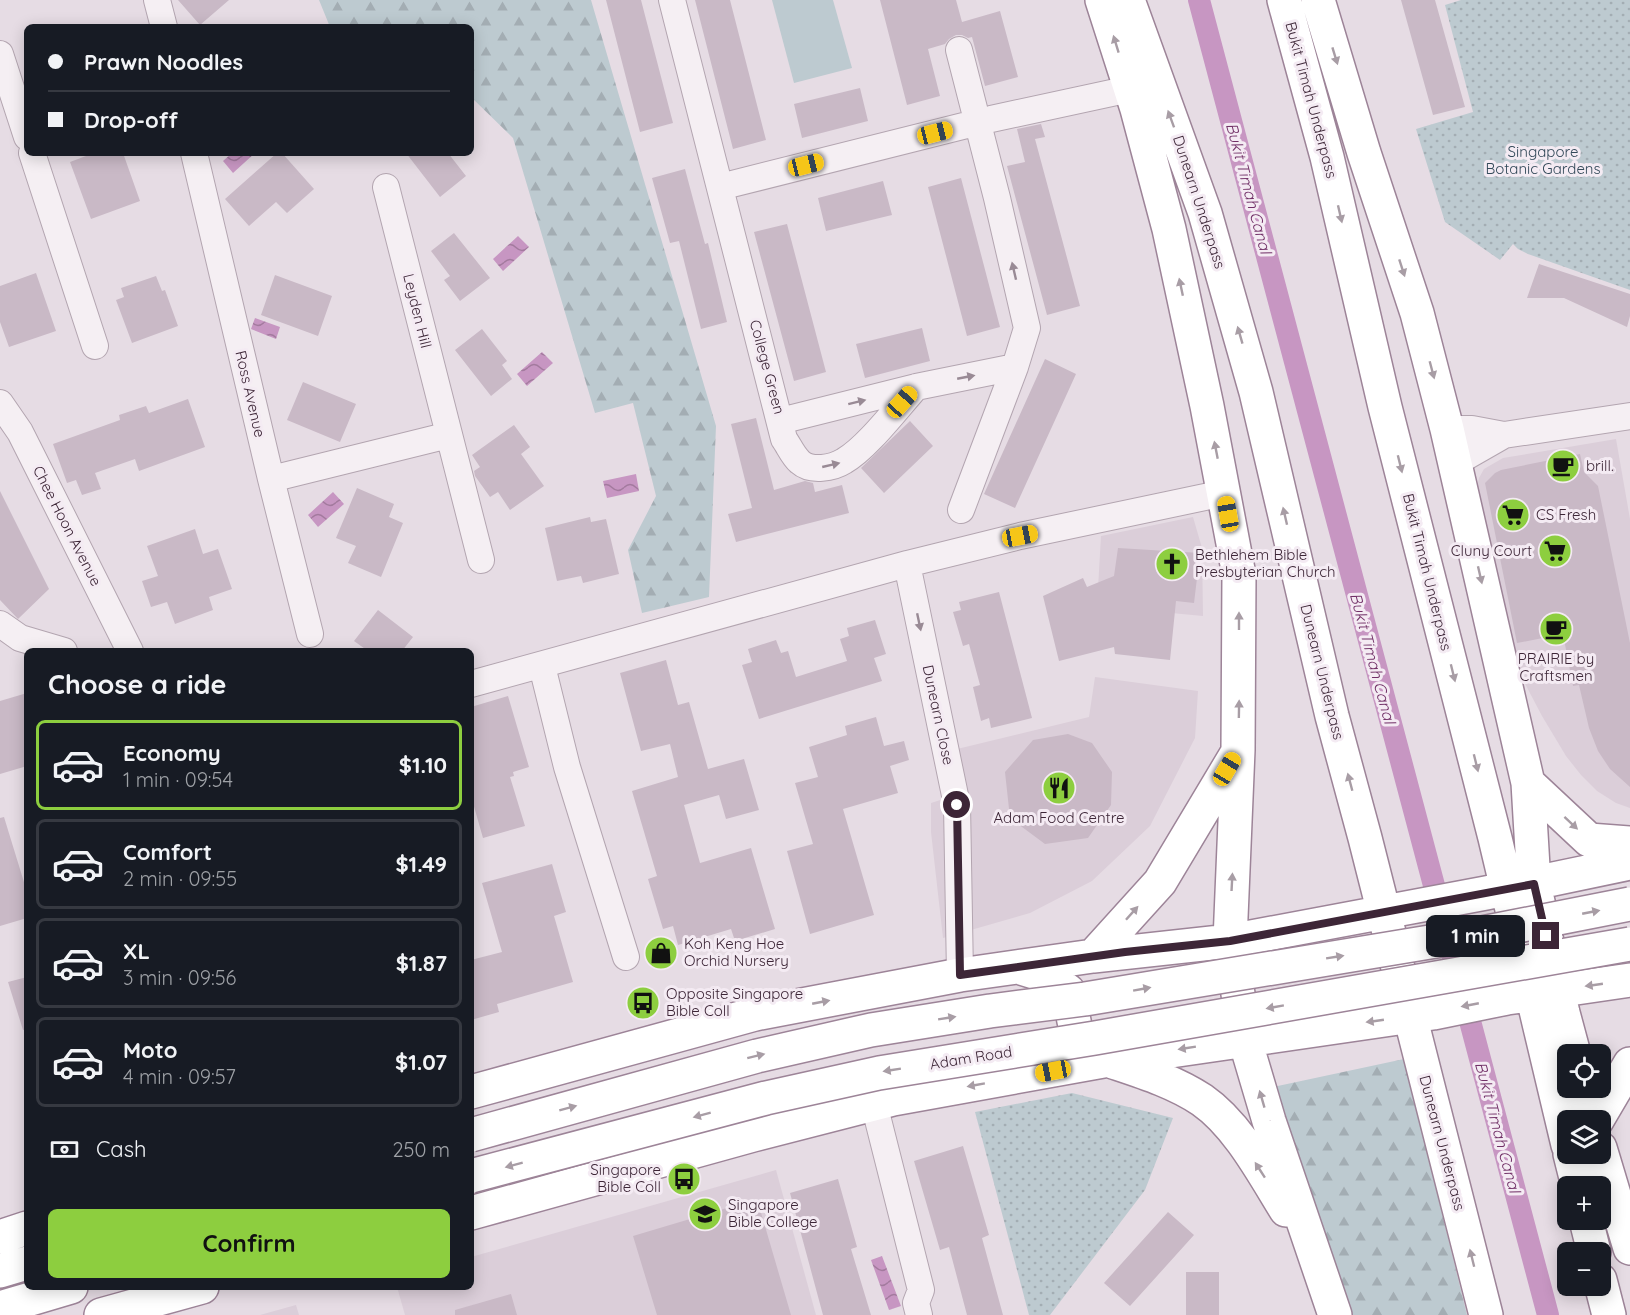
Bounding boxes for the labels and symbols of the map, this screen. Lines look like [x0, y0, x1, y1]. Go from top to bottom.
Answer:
street label: Bukit Timah Underpass [1281, 19, 1342, 180]
one-way arrow [1111, 35, 1120, 53]
one-way arrow [1331, 47, 1340, 65]
one-way arrow [1165, 109, 1175, 127]
car [915, 120, 955, 146]
water label: Bukit Timah Canal [1222, 120, 1277, 258]
street label: Dunearn Underpass [1169, 133, 1230, 271]
park label: Singapore Botanic Gardens [1485, 142, 1601, 178]
car [786, 152, 826, 178]
one-way arrow [1336, 204, 1345, 223]
one-way arrow [1398, 259, 1407, 277]
one-way arrow [1009, 261, 1018, 280]
street label: Leyden Hill [399, 272, 436, 350]
one-way arrow [1176, 278, 1186, 296]
street label: College Green [746, 317, 789, 416]
one-way arrow [1235, 326, 1244, 344]
street label: Ross Avenue [231, 349, 270, 439]
one-way arrow [1427, 361, 1437, 379]
one-way arrow [956, 372, 975, 381]
car [883, 383, 921, 421]
one-way arrow [848, 396, 867, 406]
one-way arrow [1211, 440, 1220, 459]
cafe icon: brill. [1545, 448, 1581, 484]
one-way arrow [1395, 455, 1405, 473]
place label: brill. [1586, 456, 1614, 475]
one-way arrow [821, 460, 840, 470]
street label: Chee Hoon Avenue [29, 462, 106, 589]
street label: Bukit Timah Underpass [1399, 491, 1456, 652]
car [1216, 495, 1240, 533]
supermarket icon: CS Fresh [1495, 497, 1531, 533]
place label: CS Fresh [1536, 505, 1596, 524]
one-way arrow [1280, 507, 1290, 525]
car [1001, 524, 1039, 548]
supermarket icon: Cluny Court [1537, 533, 1573, 569]
place label: Cluny Court [1451, 541, 1532, 560]
place label: Bethlehem Bible Presbyterian Church [1195, 545, 1335, 581]
church icon: Bethlehem Bible Presbyterian Church [1154, 546, 1190, 582]
one-way arrow [1476, 566, 1486, 584]
water label: Bukit Timah Canal [1346, 590, 1401, 728]
street label: Dunearn Underpass [1296, 602, 1349, 742]
cafe icon: PRAIRIE by Craftsmen [1538, 611, 1574, 647]
one-way arrow [915, 612, 924, 631]
one-way arrow [1234, 612, 1244, 631]
place label: PRAIRIE by Craftsmen [1518, 649, 1594, 685]
street label: Dunearn Close [919, 663, 958, 767]
one-way arrow [1449, 665, 1458, 683]
one-way arrow [1234, 699, 1244, 718]
car [1210, 749, 1244, 789]
one-way arrow [1471, 754, 1481, 772]
restaurant icon: Adam Food Centre [1041, 770, 1077, 806]
one-way arrow [1345, 772, 1354, 790]
route start [943, 791, 970, 818]
place label: Adam Food Centre [993, 808, 1125, 827]
one-way arrow [1563, 816, 1578, 830]
one-way arrow [1227, 873, 1237, 892]
one-way arrow [1125, 905, 1139, 920]
one-way arrow [1582, 907, 1601, 916]
callout: 1 min [1426, 915, 1525, 957]
route end [1532, 922, 1559, 949]
place label: Koh Keng Hoe Orchid Nursery [684, 934, 789, 970]
shop icon: Koh Keng Hoe Orchid Nursery [643, 935, 679, 971]
one-way arrow [1325, 953, 1344, 962]
one-way arrow [1585, 981, 1604, 990]
place label: Opposite Singapore Bible Coll [666, 984, 803, 1020]
one-way arrow [1133, 984, 1152, 993]
bus stop icon: Opposite Singapore Bible Coll [625, 985, 661, 1021]
one-way arrow [811, 997, 830, 1006]
one-way arrow [1461, 1001, 1480, 1010]
one-way arrow [1266, 1003, 1285, 1012]
one-way arrow [938, 1013, 957, 1022]
one-way arrow [1365, 1016, 1384, 1025]
street label: Adam Road [929, 1042, 1013, 1073]
one-way arrow [1178, 1044, 1197, 1053]
one-way arrow [747, 1051, 765, 1061]
car [1034, 1059, 1072, 1083]
water label: Bukit Timah Canal [1471, 1059, 1526, 1197]
one-way arrow [883, 1066, 902, 1075]
street label: Dunearn Underpass [1415, 1073, 1470, 1213]
one-way arrow [967, 1081, 986, 1090]
one-way arrow [1257, 1090, 1266, 1108]
one-way arrow [559, 1103, 577, 1112]
one-way arrow [693, 1111, 711, 1120]
one-way arrow [505, 1160, 523, 1170]
place label: Singapore Bible Coll [590, 1160, 661, 1196]
bus stop icon: Singapore Bible Coll [666, 1161, 702, 1197]
one-way arrow [1255, 1161, 1266, 1178]
place label: Singapore Bible College [728, 1195, 817, 1231]
school or university icon: Singapore Bible College [687, 1196, 723, 1232]
one-way arrow [1467, 1249, 1477, 1267]

